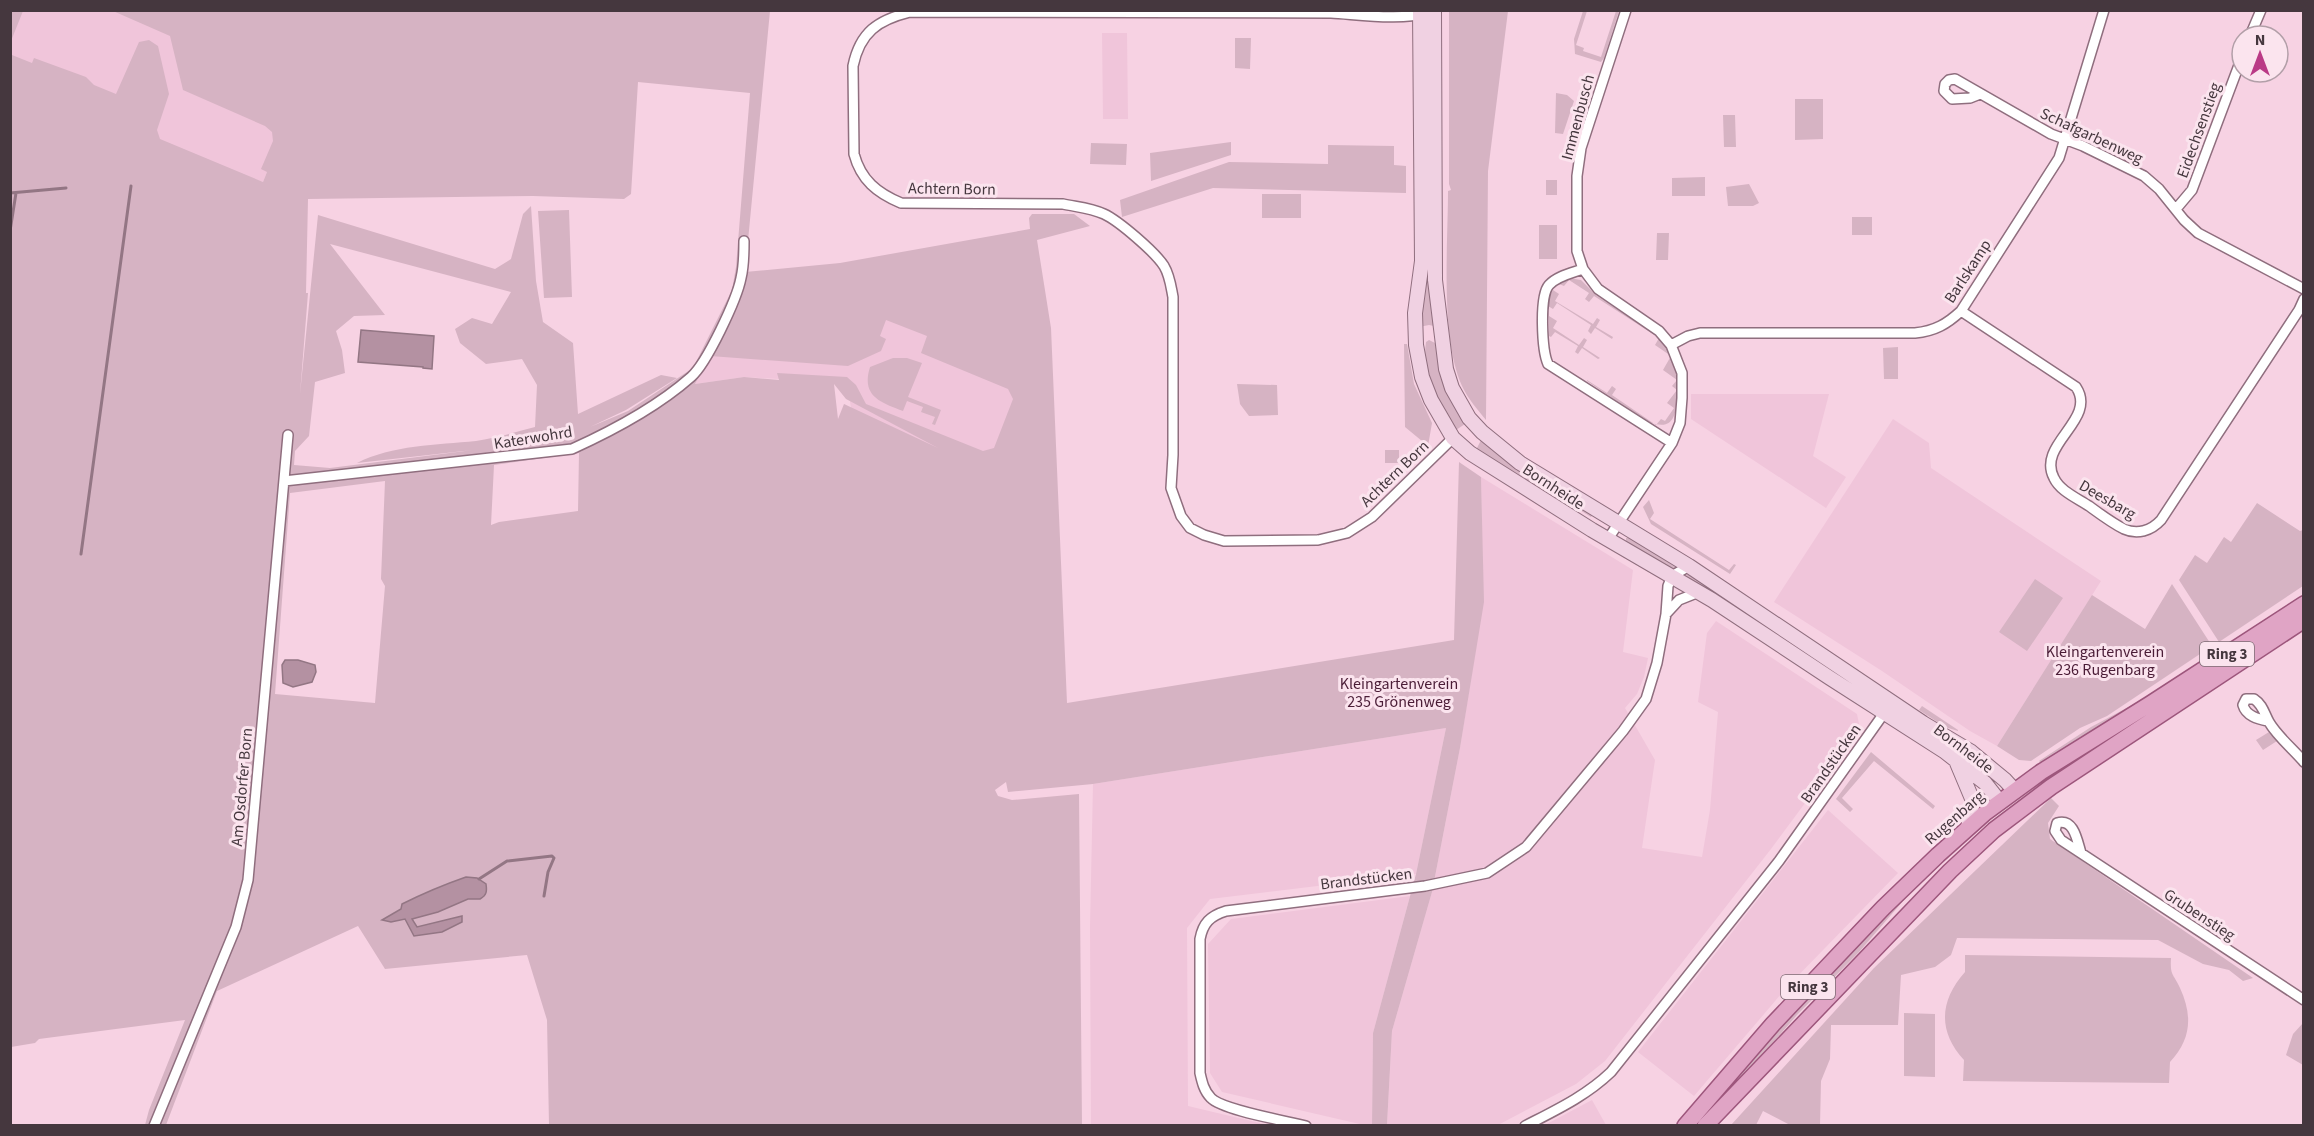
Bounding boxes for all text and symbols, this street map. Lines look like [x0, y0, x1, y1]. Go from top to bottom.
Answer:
north arrow [2230, 24, 2290, 84]
text: N [2255, 29, 2265, 51]
street label: Immenbusch [1556, 72, 1600, 162]
street label: Eidechsenstieg [2171, 80, 2226, 181]
street label: Schafgarbenweg [2036, 102, 2147, 169]
street label: Achtern Born [908, 177, 996, 201]
street label: Barlskamp [1939, 235, 1997, 308]
street label: Katerwohrd [492, 421, 574, 455]
street label: Achtern Born [1356, 435, 1434, 512]
street label: Bornheide [1518, 459, 1589, 515]
street label: Deesbarg [2075, 475, 2140, 525]
park label: Kleingartenverein 236 Rugenbarg [2046, 641, 2164, 681]
road number: Ring 3 [2200, 642, 2254, 666]
park label: Kleingartenverein 235 Grönenweg [1340, 673, 1458, 713]
street label: Brandstücken [1795, 719, 1866, 808]
street label: Bornheide [1929, 719, 1998, 779]
street label: Am Osdorfer Born [226, 727, 258, 847]
street label: Rugenbarg [1920, 786, 1989, 850]
street label: Brandstücken [1319, 862, 1413, 896]
street label: Grubenstieg [2159, 883, 2240, 946]
road number: Ring 3 [1781, 975, 1835, 999]

